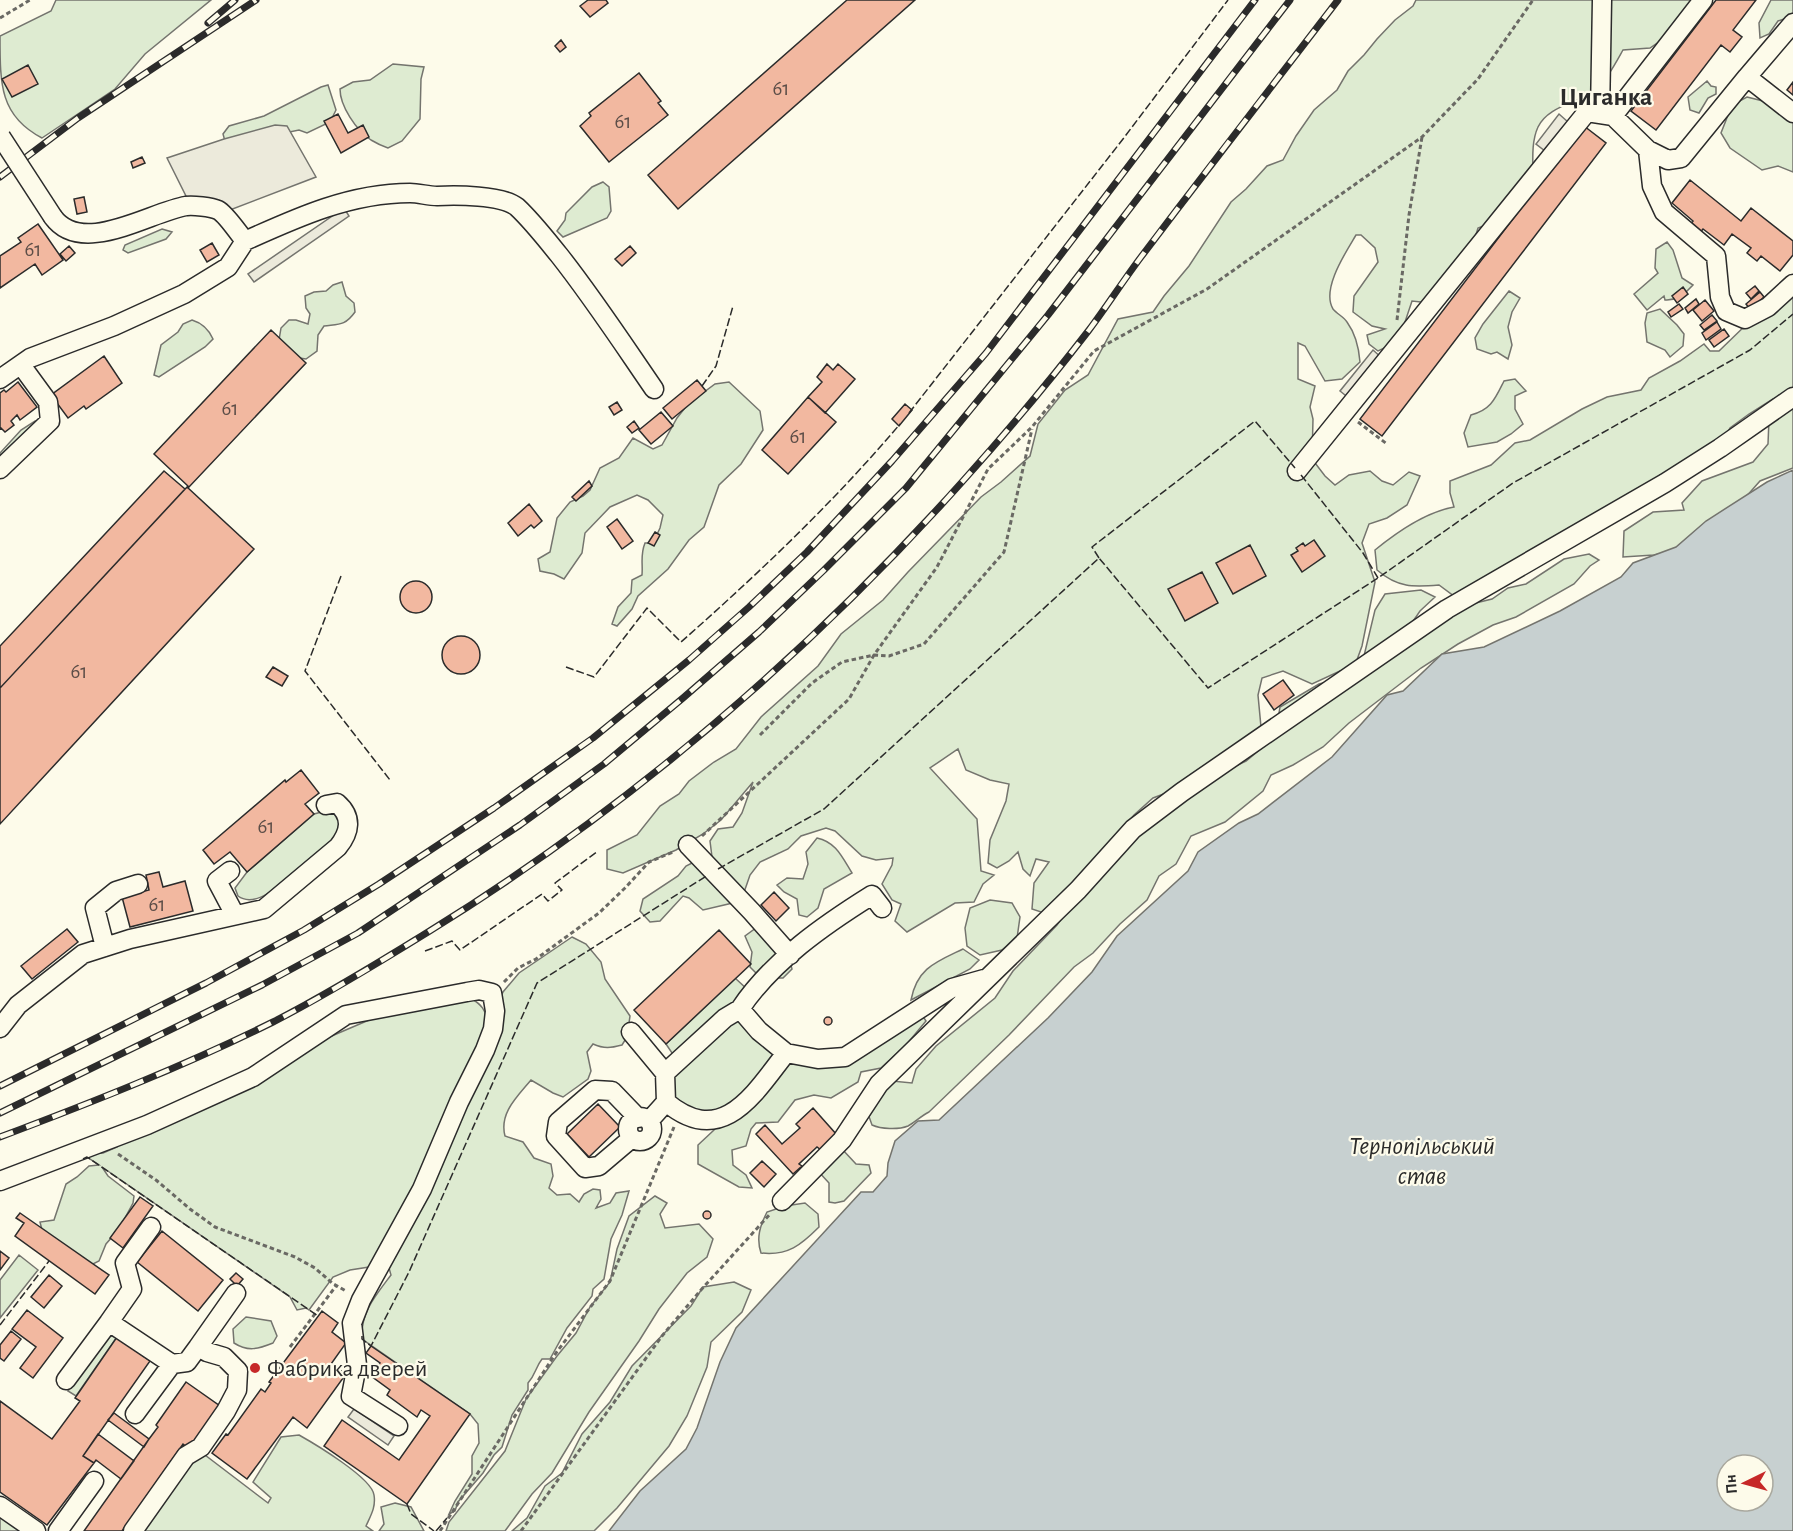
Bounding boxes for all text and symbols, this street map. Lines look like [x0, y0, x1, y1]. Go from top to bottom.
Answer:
house number: 61 [772, 78, 790, 99]
district label: Циганка [1560, 84, 1652, 110]
house number: 61 [614, 111, 632, 132]
house number: 61 [24, 239, 42, 260]
house number: 61 [221, 398, 239, 419]
house number: 61 [789, 426, 807, 447]
house number: 61 [70, 661, 88, 682]
house number: 61 [257, 816, 275, 837]
house number: 61 [148, 894, 166, 915]
water label: Тернопільський став [1349, 1133, 1495, 1189]
place label: Фабрика дверей [267, 1357, 427, 1381]
marker: Фабрика дверей [248, 1361, 262, 1375]
north arrow [1715, 1453, 1775, 1513]
text: Пн [1722, 1474, 1740, 1495]

